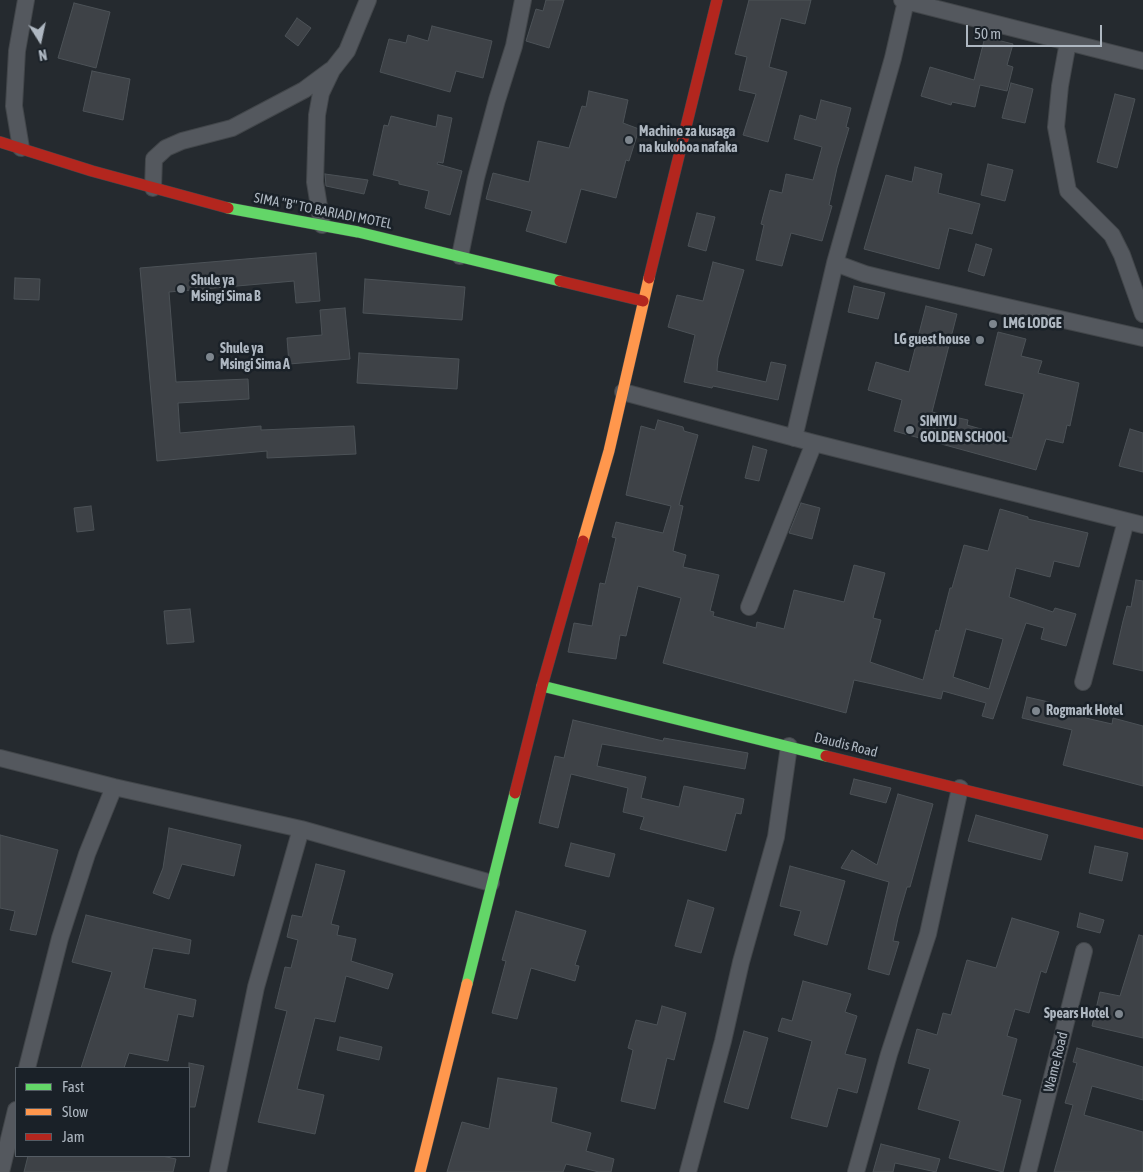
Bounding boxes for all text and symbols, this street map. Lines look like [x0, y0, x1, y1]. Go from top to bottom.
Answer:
north arrow [15, 15, 65, 65]
scale bar [968, 15, 1104, 47]
text: 50 m [974, 25, 1001, 42]
text: N [37, 46, 48, 63]
place label: Machine za kusaga na kukoboa nafaka [639, 124, 738, 156]
marker: Machine za kusaga na kukoboa nafaka [623, 134, 635, 146]
street label: SIMA "B" TO BARIADI MOTEL [253, 189, 393, 233]
place label: Shule ya Msingi Sima B [191, 273, 261, 306]
marker: Shule ya Msingi Sima B [175, 283, 187, 295]
place label: LMG LODGE [1003, 316, 1062, 332]
marker: LMG LODGE [987, 318, 999, 330]
place label: LG guest house [894, 332, 970, 348]
marker: LG guest house [974, 334, 986, 346]
place label: Shule ya Msingi Sima A [220, 341, 290, 374]
marker: Shule ya Msingi Sima A [204, 351, 216, 363]
place label: SIMIYU GOLDEN SCHOOL [920, 414, 1007, 447]
marker: SIMIYU GOLDEN SCHOOL [904, 424, 916, 436]
place label: Rogmark Hotel [1046, 703, 1123, 719]
marker: Rogmark Hotel [1030, 705, 1042, 717]
street label: Daudis Road [813, 729, 879, 761]
place label: Spears Hotel [1044, 1006, 1109, 1022]
marker: Spears Hotel [1113, 1008, 1125, 1020]
street label: Wame Road [1040, 1030, 1072, 1094]
legend [15, 1067, 190, 1157]
text: Fast [62, 1078, 84, 1095]
text: Slow [62, 1103, 88, 1120]
text: Jam [62, 1128, 85, 1145]

